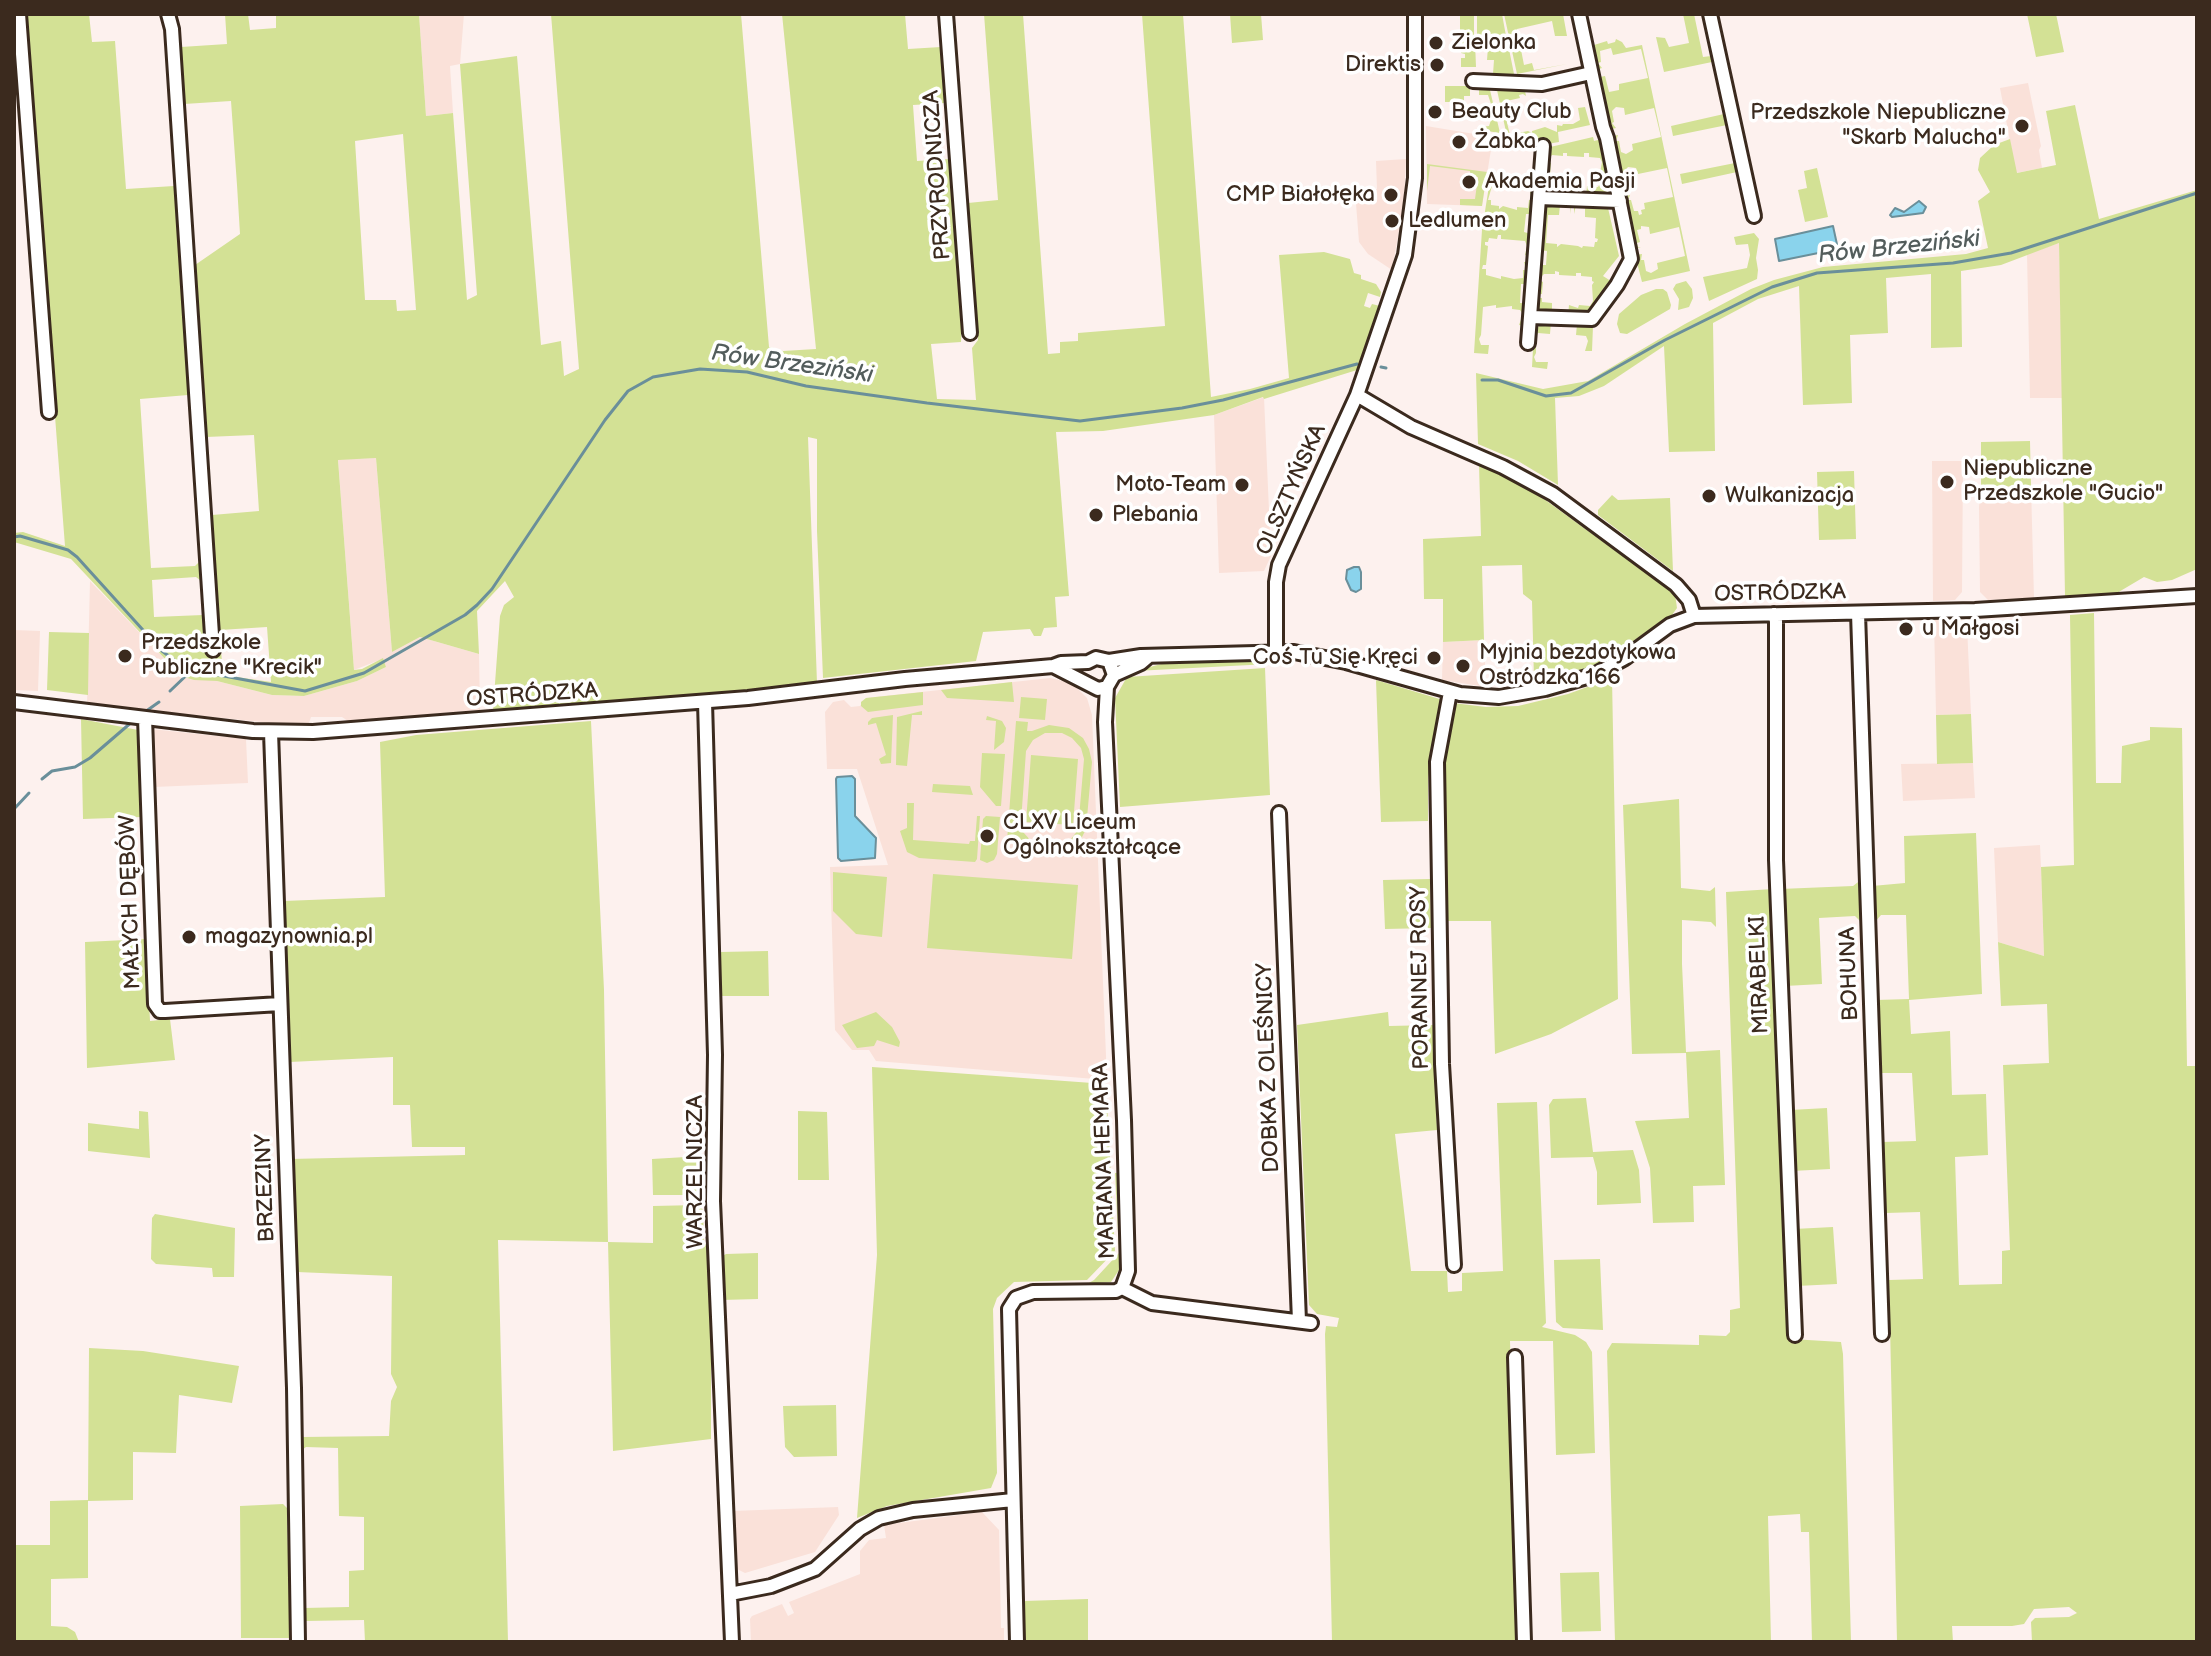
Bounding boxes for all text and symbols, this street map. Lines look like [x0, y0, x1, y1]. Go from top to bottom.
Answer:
place label: Zielonka [1452, 30, 1536, 56]
marker: Zielonka [1427, 34, 1445, 52]
place label: Direktis [1345, 52, 1421, 78]
marker: Direktis [1428, 56, 1446, 74]
street label: PRZYRODNICZA [919, 89, 957, 261]
place label: Beauty Club [1451, 99, 1572, 125]
place label: Przedszkole Niepubliczne "Skarb Malucha" [1750, 100, 2006, 152]
marker: Beauty Club [1426, 103, 1444, 121]
marker: Przedszkole Niepubliczne "Skarb Malucha" [2013, 117, 2031, 135]
place label: Żabka [1475, 129, 1536, 155]
marker: Żabka [1450, 133, 1468, 151]
place label: Akademia Pasji [1485, 169, 1635, 195]
marker: Akademia Pasji [1460, 173, 1478, 191]
place label: CMP Białołęka [1226, 182, 1375, 208]
marker: CMP Białołęka [1382, 186, 1400, 204]
place label: Ledlumen [1408, 208, 1506, 234]
marker: Ledlumen [1383, 212, 1401, 230]
water label: Rów Brzeziński [1817, 225, 1981, 271]
water label: Rów Brzeziński [709, 339, 875, 391]
street label: OLSZTYŃSKA [1251, 421, 1333, 559]
place label: Niepubliczne Przedszkole "Gucio" [1963, 456, 2163, 508]
place label: Moto-Team [1115, 472, 1226, 498]
marker: Niepubliczne Przedszkole "Gucio" [1938, 473, 1956, 491]
marker: Moto-Team [1233, 476, 1251, 494]
place label: Wulkanizacja [1725, 483, 1854, 509]
marker: Wulkanizacja [1700, 487, 1718, 505]
place label: Plebania [1112, 502, 1198, 528]
marker: Plebania [1087, 506, 1105, 524]
street label: OSTRÓDZKA [1714, 580, 1846, 608]
place label: u Małgosi [1922, 616, 2020, 642]
marker: u Małgosi [1897, 620, 1915, 638]
place label: Przedszkole Publiczne "Krecik" [141, 630, 322, 682]
place label: Myjnia bezdotykowa Ostródzka 166 [1479, 640, 1676, 692]
place label: Coś Tu Się Kręci [1253, 645, 1418, 671]
marker: Przedszkole Publiczne "Krecik" [116, 647, 134, 665]
marker: Coś Tu Się Kręci [1425, 649, 1443, 667]
marker: Myjnia bezdotykowa Ostródzka 166 [1454, 657, 1472, 675]
street label: OSTRÓDZKA [465, 678, 599, 714]
place label: CLXV Liceum Ogólnokształcące [1003, 810, 1181, 862]
street label: MAŁYCH DĘBÓW [115, 814, 147, 990]
marker: CLXV Liceum Ogólnokształcące [978, 827, 996, 845]
street label: PORANNEJ ROSY [1406, 886, 1436, 1070]
street label: MIRABELKI [1745, 916, 1775, 1034]
place label: magazynownia.pl [205, 924, 373, 950]
street label: BOHUNA [1835, 927, 1865, 1021]
marker: magazynownia.pl [180, 928, 198, 946]
street label: DOBKA Z OLEŚNICY [1252, 963, 1286, 1173]
street label: MARIANA HEMARA [1088, 1062, 1122, 1260]
street label: WARZELNICZA [683, 1095, 709, 1249]
street label: BRZEZINY [251, 1133, 281, 1243]

